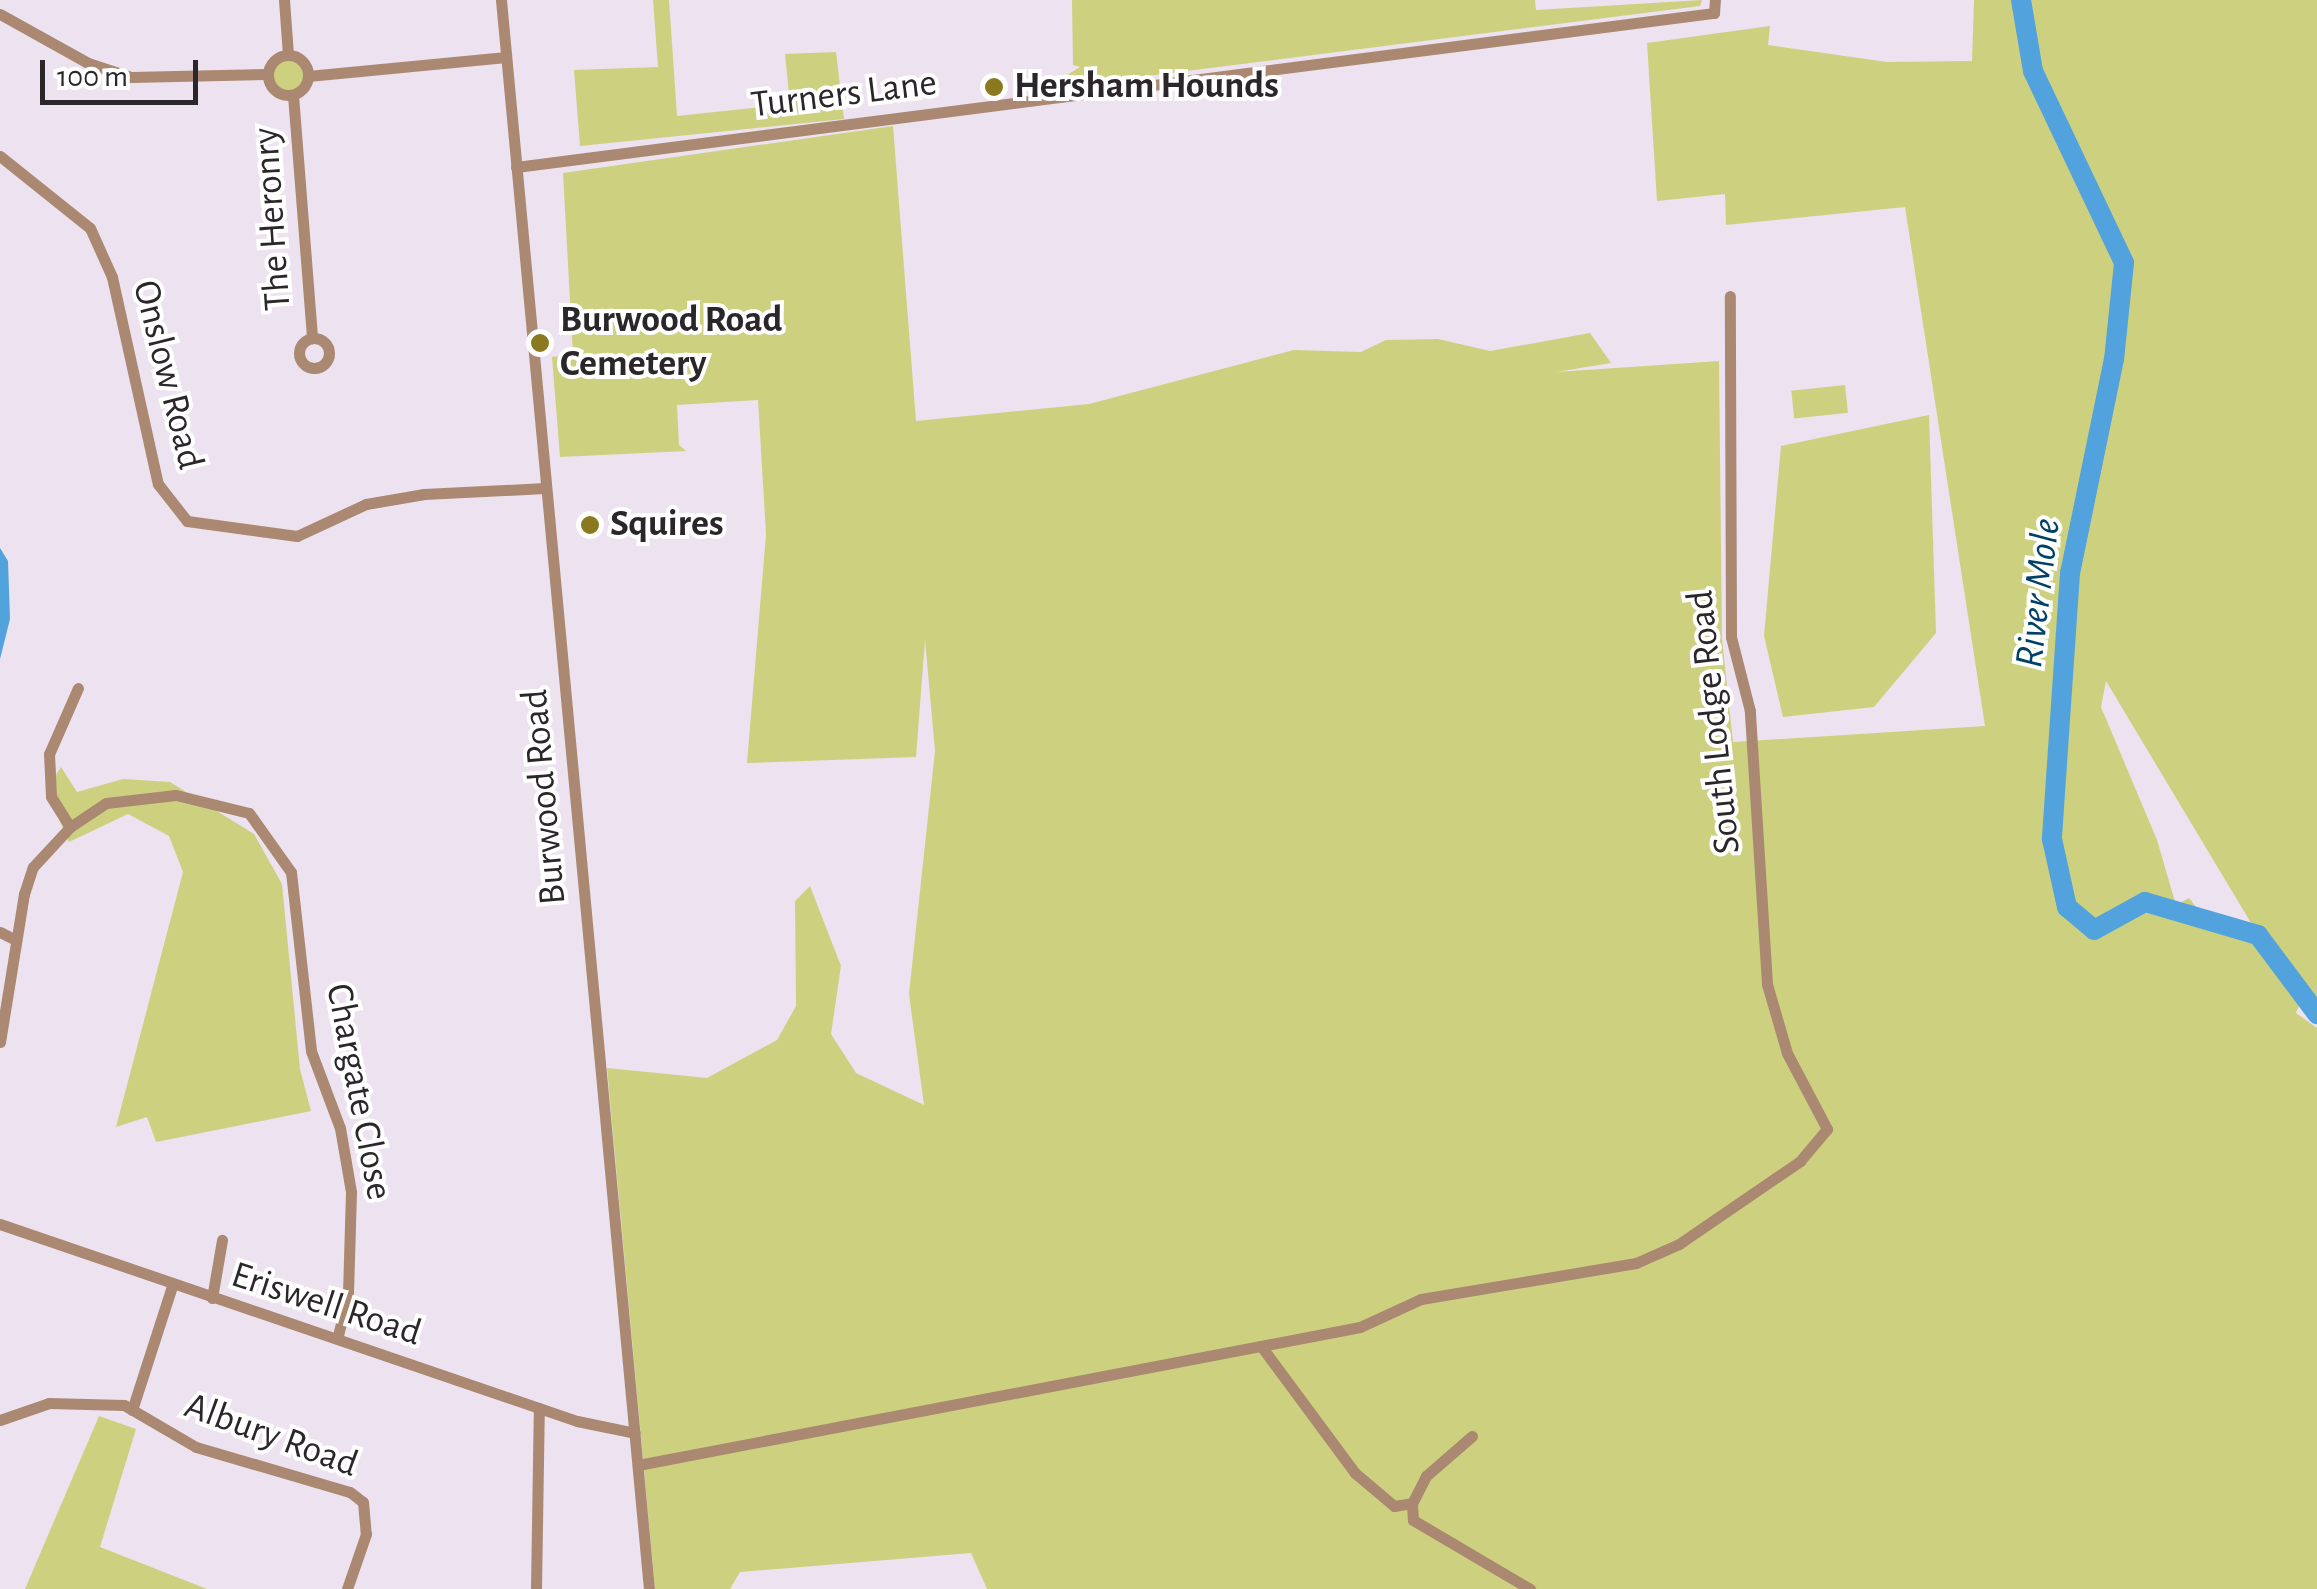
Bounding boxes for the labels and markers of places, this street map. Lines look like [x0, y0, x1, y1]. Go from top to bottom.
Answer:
place label: Hersham Hounds [1014, 64, 1279, 110]
marker: Hersham Hounds [983, 76, 1005, 98]
place label: Burwood Road Cemetery [560, 298, 783, 388]
marker: Burwood Road Cemetery [529, 332, 551, 354]
place label: Squires [610, 502, 724, 548]
marker: Squires [579, 514, 601, 536]

